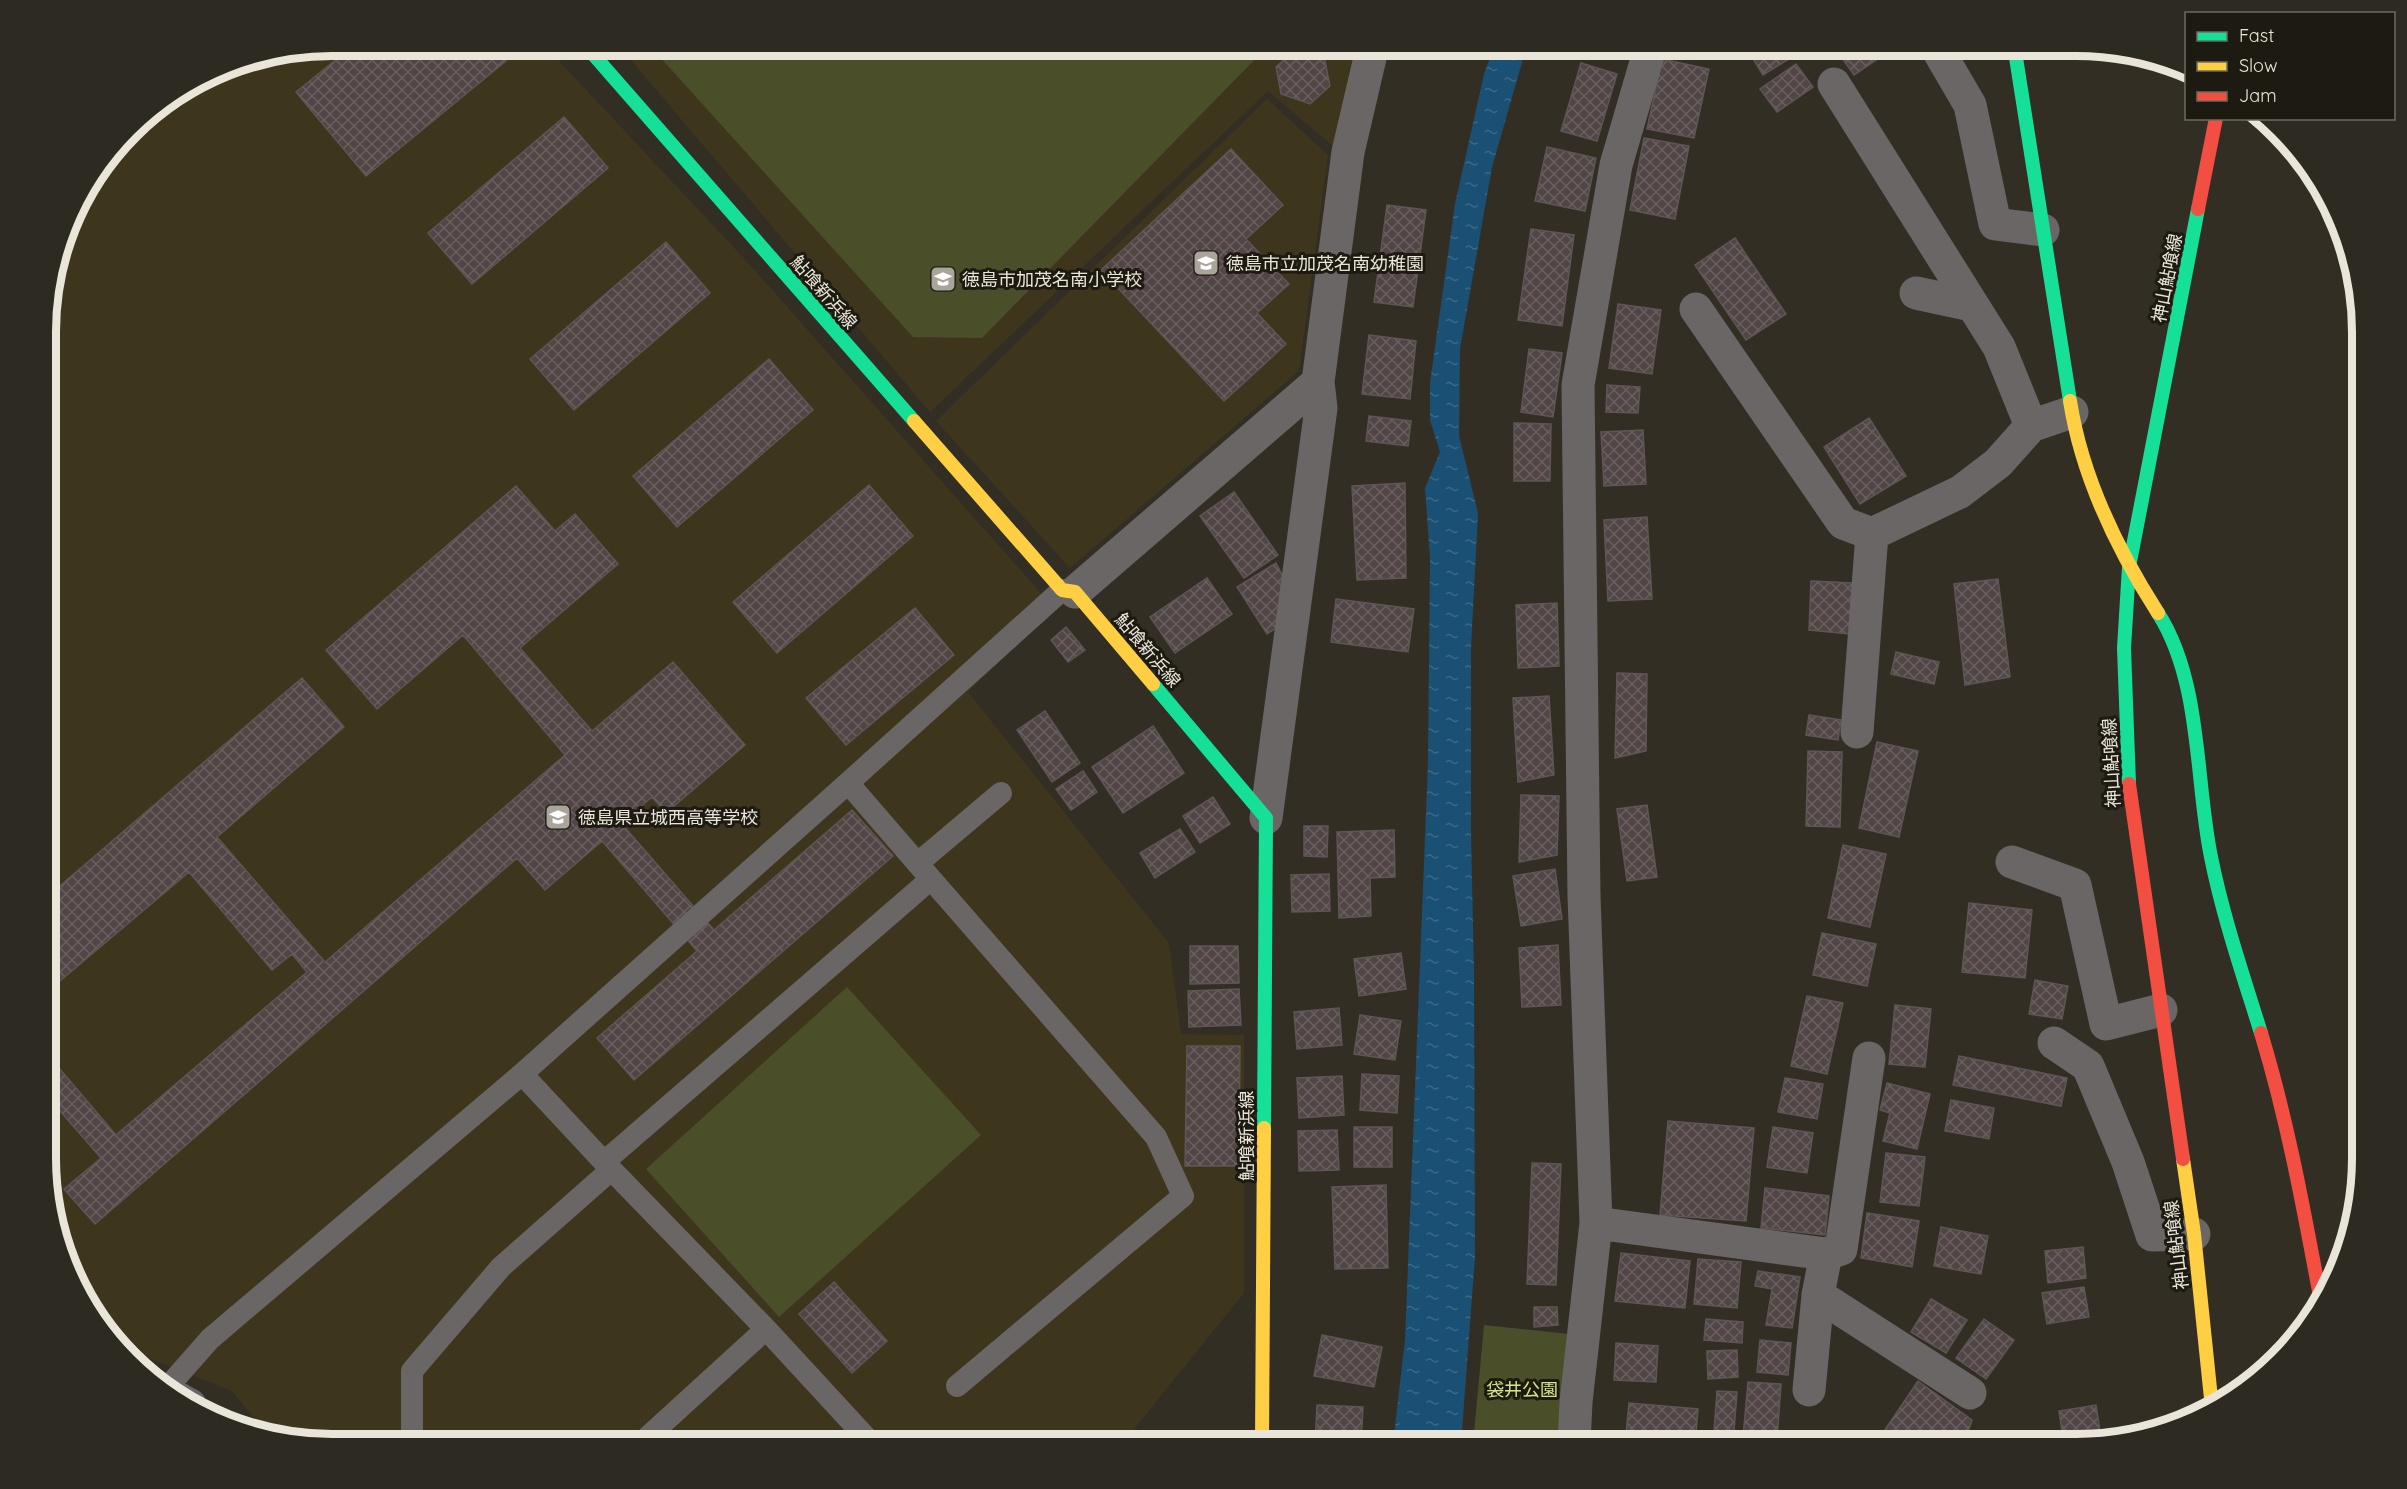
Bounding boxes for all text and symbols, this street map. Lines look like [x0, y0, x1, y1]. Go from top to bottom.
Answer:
legend [2185, 12, 2395, 120]
text: Fast [2239, 24, 2274, 47]
text: Slow [2239, 54, 2277, 77]
text: Jam [2239, 84, 2277, 107]
street label: 神山鮎喰線 [2147, 232, 2187, 324]
school or university icon: 徳島市立加茂名南幼稚園 [1191, 248, 1221, 278]
street label: 鮎喰新浜線 [786, 250, 862, 334]
place label: 徳島市立加茂名南幼稚園 [1226, 252, 1424, 275]
school or university icon: 徳島市加茂名南小学校 [928, 264, 958, 294]
place label: 徳島市加茂名南小学校 [962, 268, 1142, 291]
street label: 鮎喰新浜線 [1110, 608, 1186, 692]
street label: 神山鮎喰線 [2097, 717, 2125, 809]
school or university icon: 徳島県立城西高等学校 [543, 802, 573, 832]
place label: 徳島県立城西高等学校 [578, 806, 758, 829]
street label: 鮎喰新浜線 [1235, 1091, 1258, 1181]
street label: 神山鮎喰線 [2159, 1199, 2193, 1291]
park label: 袋井公園 [1486, 1378, 1558, 1401]

